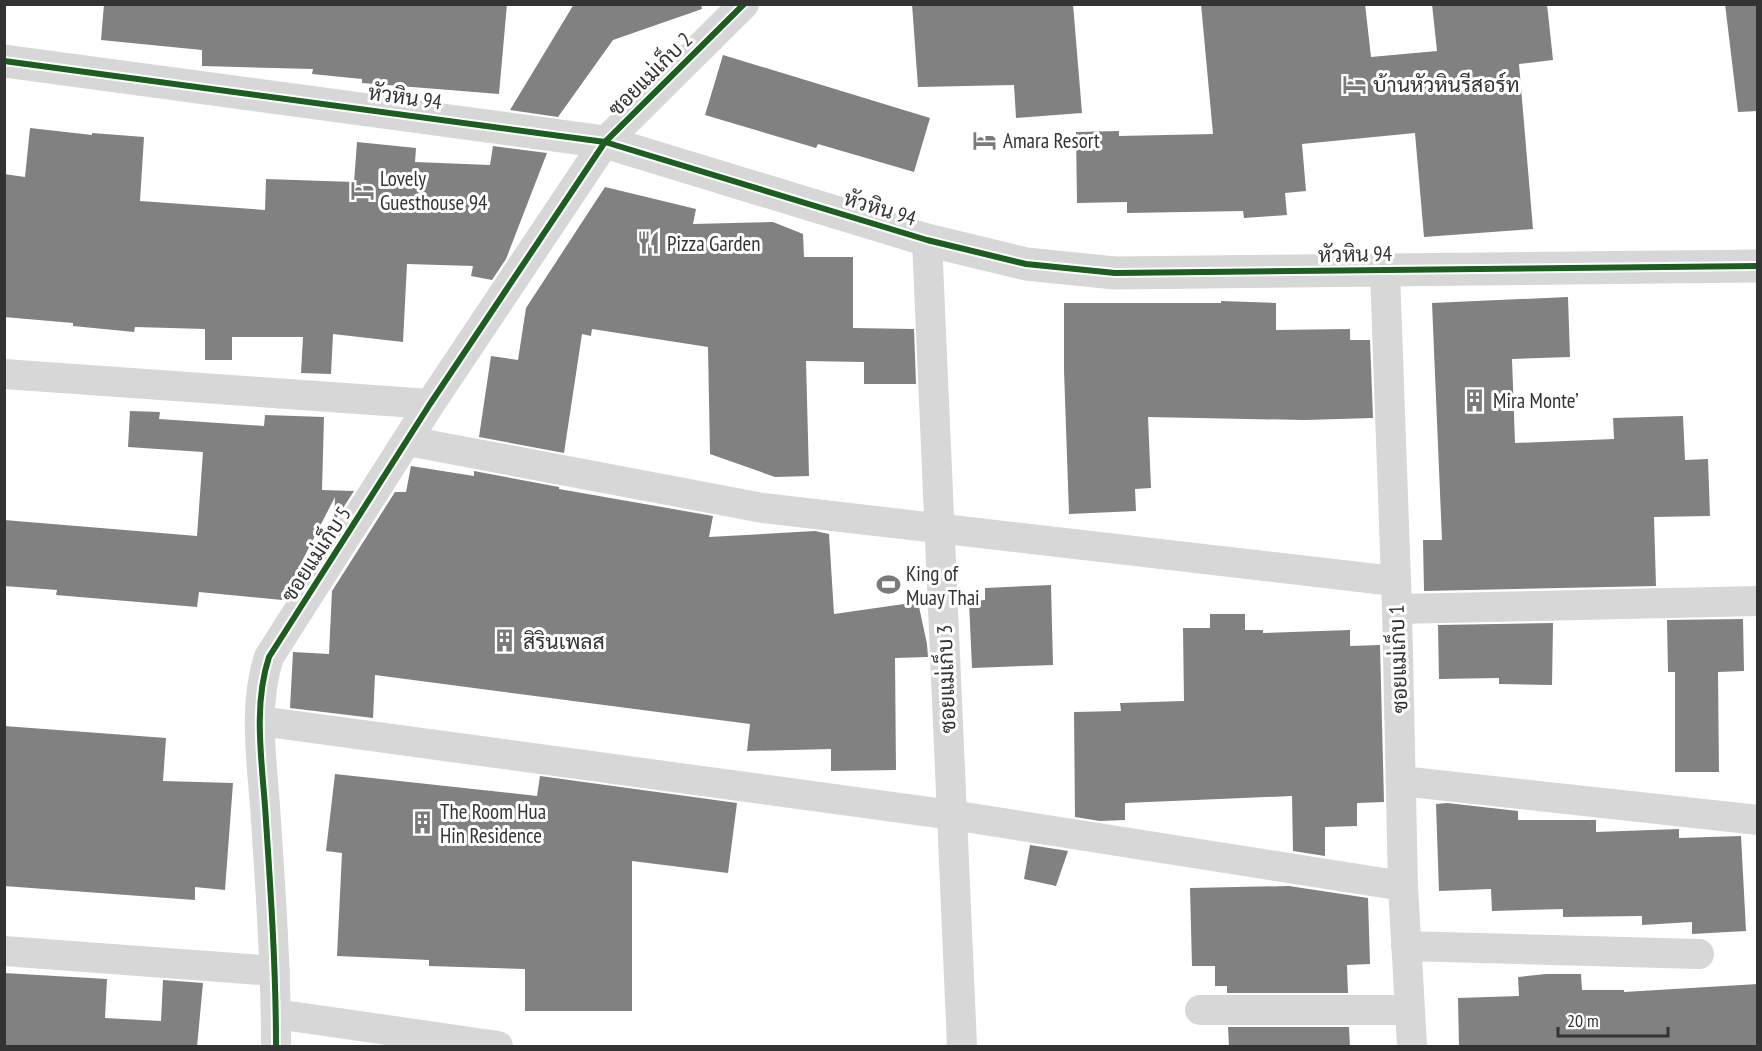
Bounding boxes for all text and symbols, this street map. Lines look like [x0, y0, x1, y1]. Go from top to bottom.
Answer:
street label: ซอยแม่เก็บ 2 [601, 25, 698, 122]
hotel icon: บ้านหัวหินรีสอร์ท [1342, 71, 1368, 97]
place label: บ้านหัวหินรีสอร์ท [1373, 71, 1520, 98]
street label: หัวหิน 94 [366, 78, 444, 116]
hotel icon: Amara Resort [972, 127, 998, 153]
place label: Amara Resort [1003, 127, 1100, 154]
place label: Lovely Guesthouse 94 [380, 165, 488, 216]
hotel icon: Lovely Guesthouse 94 [349, 177, 375, 203]
street label: หัวหิน 94 [841, 184, 920, 232]
restaurant icon: Pizza Garden [636, 230, 662, 256]
place label: Pizza Garden [667, 230, 760, 257]
street label: หัวหิน 94 [1318, 240, 1393, 268]
building icon: Mira Monte’ [1462, 387, 1488, 413]
place label: Mira Monte’ [1493, 387, 1579, 414]
street label: ซอยแม่เก็บ 5 [274, 501, 357, 607]
place label: King of Muay Thai [906, 560, 980, 611]
sports icon: King of Muay Thai [875, 572, 901, 598]
street label: ซอยแม่เก็บ 1 [1382, 604, 1413, 714]
street label: ซอยแม่เก็บ 3 [930, 624, 961, 734]
building icon: สิรินเพลส [492, 628, 518, 654]
place label: สิรินเพลส [523, 628, 605, 655]
place label: The Room Hua Hin Residence [440, 798, 546, 849]
building icon: The Room Hua Hin Residence [409, 810, 435, 836]
scale bar [1558, 1000, 1668, 1038]
text: 20 m [1567, 1009, 1599, 1032]

